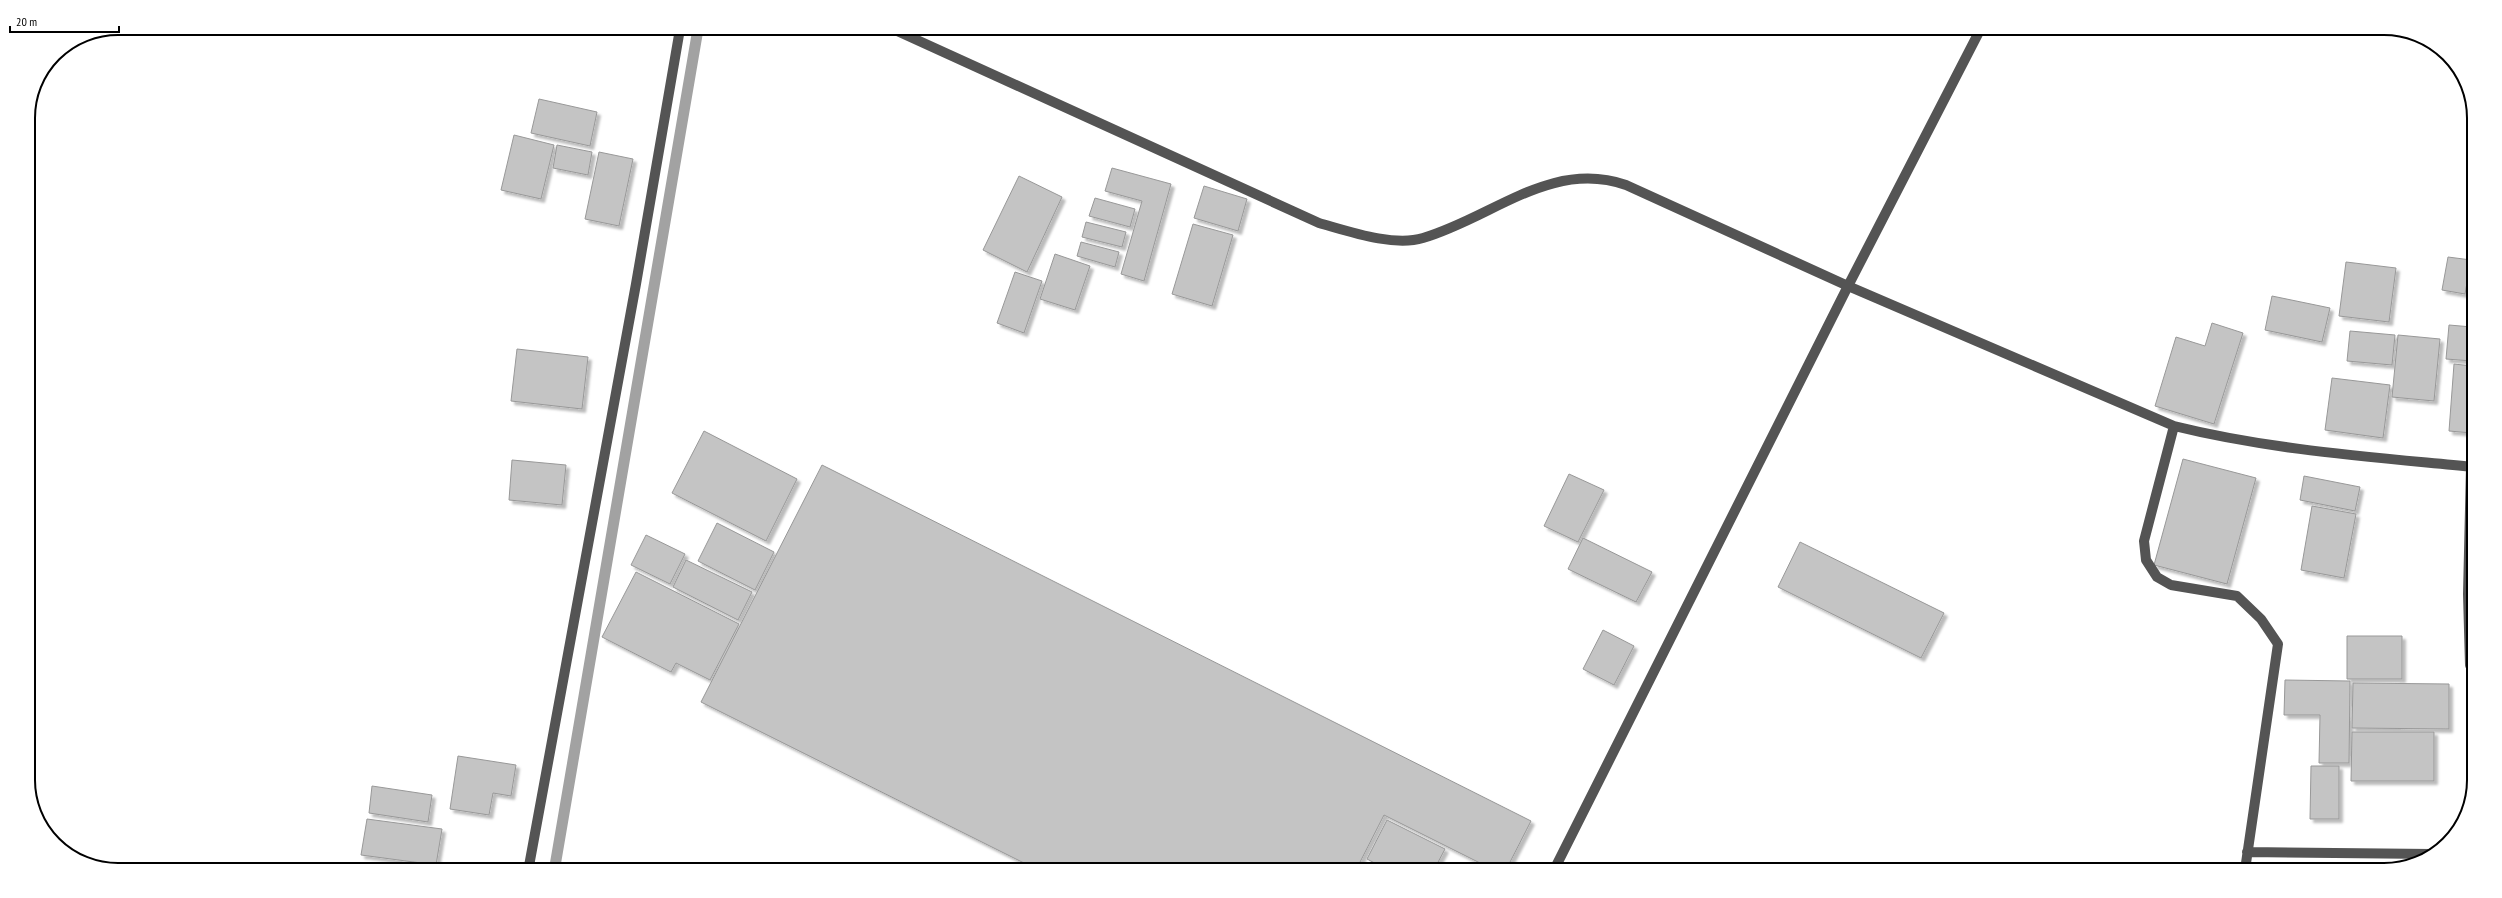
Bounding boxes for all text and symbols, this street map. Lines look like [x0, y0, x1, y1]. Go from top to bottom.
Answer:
scale bar [10, 8, 119, 34]
text: 20 m [16, 14, 37, 29]

